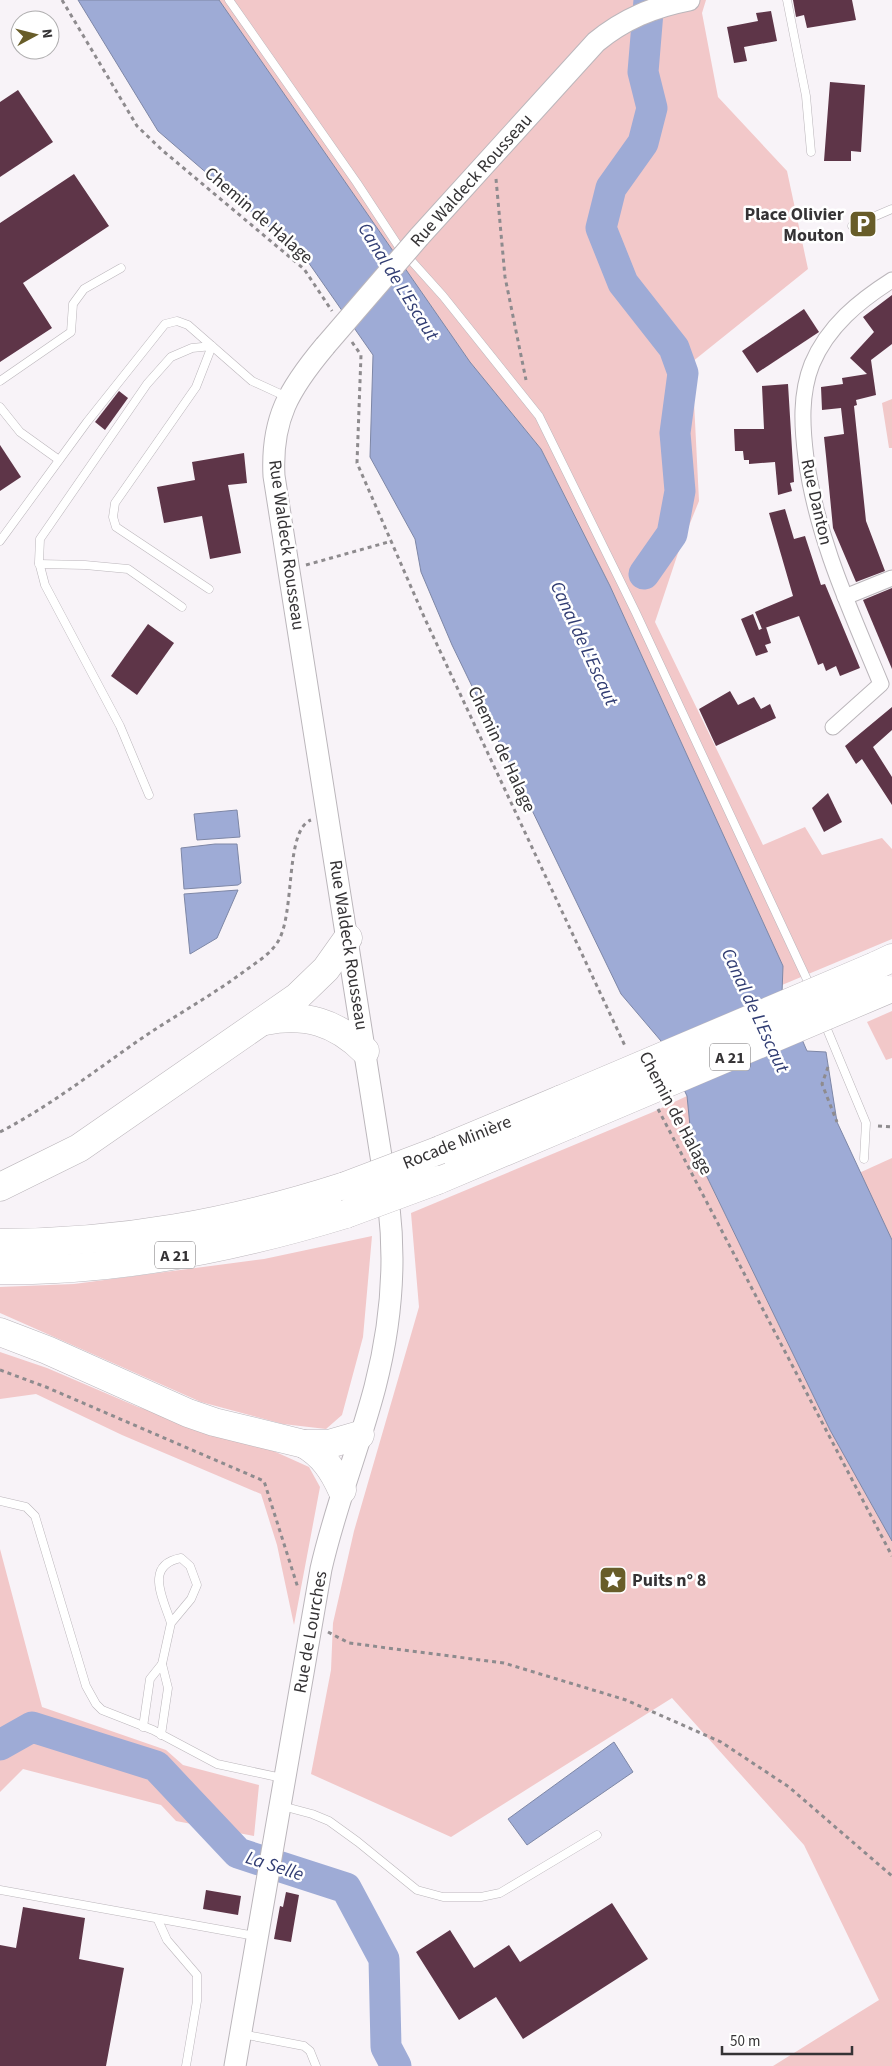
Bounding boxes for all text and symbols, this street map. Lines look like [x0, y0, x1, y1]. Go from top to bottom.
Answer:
north arrow [10, 10, 60, 60]
text: N [36, 28, 57, 39]
street label: Rue Waldeck Rousseau [405, 108, 538, 253]
street label: Chemin de Halage [199, 161, 318, 270]
place label: Place Olivier Mouton [744, 202, 845, 248]
parking icon: Place Olivier Mouton [848, 209, 878, 239]
water label: Canal de L'Escaut [351, 218, 445, 347]
street label: Rue Danton [794, 456, 839, 548]
street label: Rue Waldeck Rousseau [262, 458, 311, 632]
water label: Canal de L'Escaut [543, 577, 625, 711]
street label: Chemin de Halage [461, 682, 542, 816]
street label: Rue Waldeck Rousseau [323, 858, 374, 1032]
water label: Canal de L'Escaut [714, 944, 796, 1078]
road number: A 21 [710, 1044, 750, 1070]
street label: Chemin de Halage [632, 1047, 719, 1179]
street label: Rocade Minière [399, 1109, 515, 1176]
road number: A 21 [155, 1242, 195, 1268]
place icon: Puits n° 8 [598, 1565, 628, 1595]
place label: Puits n° 8 [632, 1568, 706, 1593]
street label: Rue de Lourches [287, 1569, 334, 1695]
water label: La Selle [242, 1844, 307, 1889]
scale bar [722, 2024, 852, 2056]
text: 50 m [730, 2031, 760, 2052]

